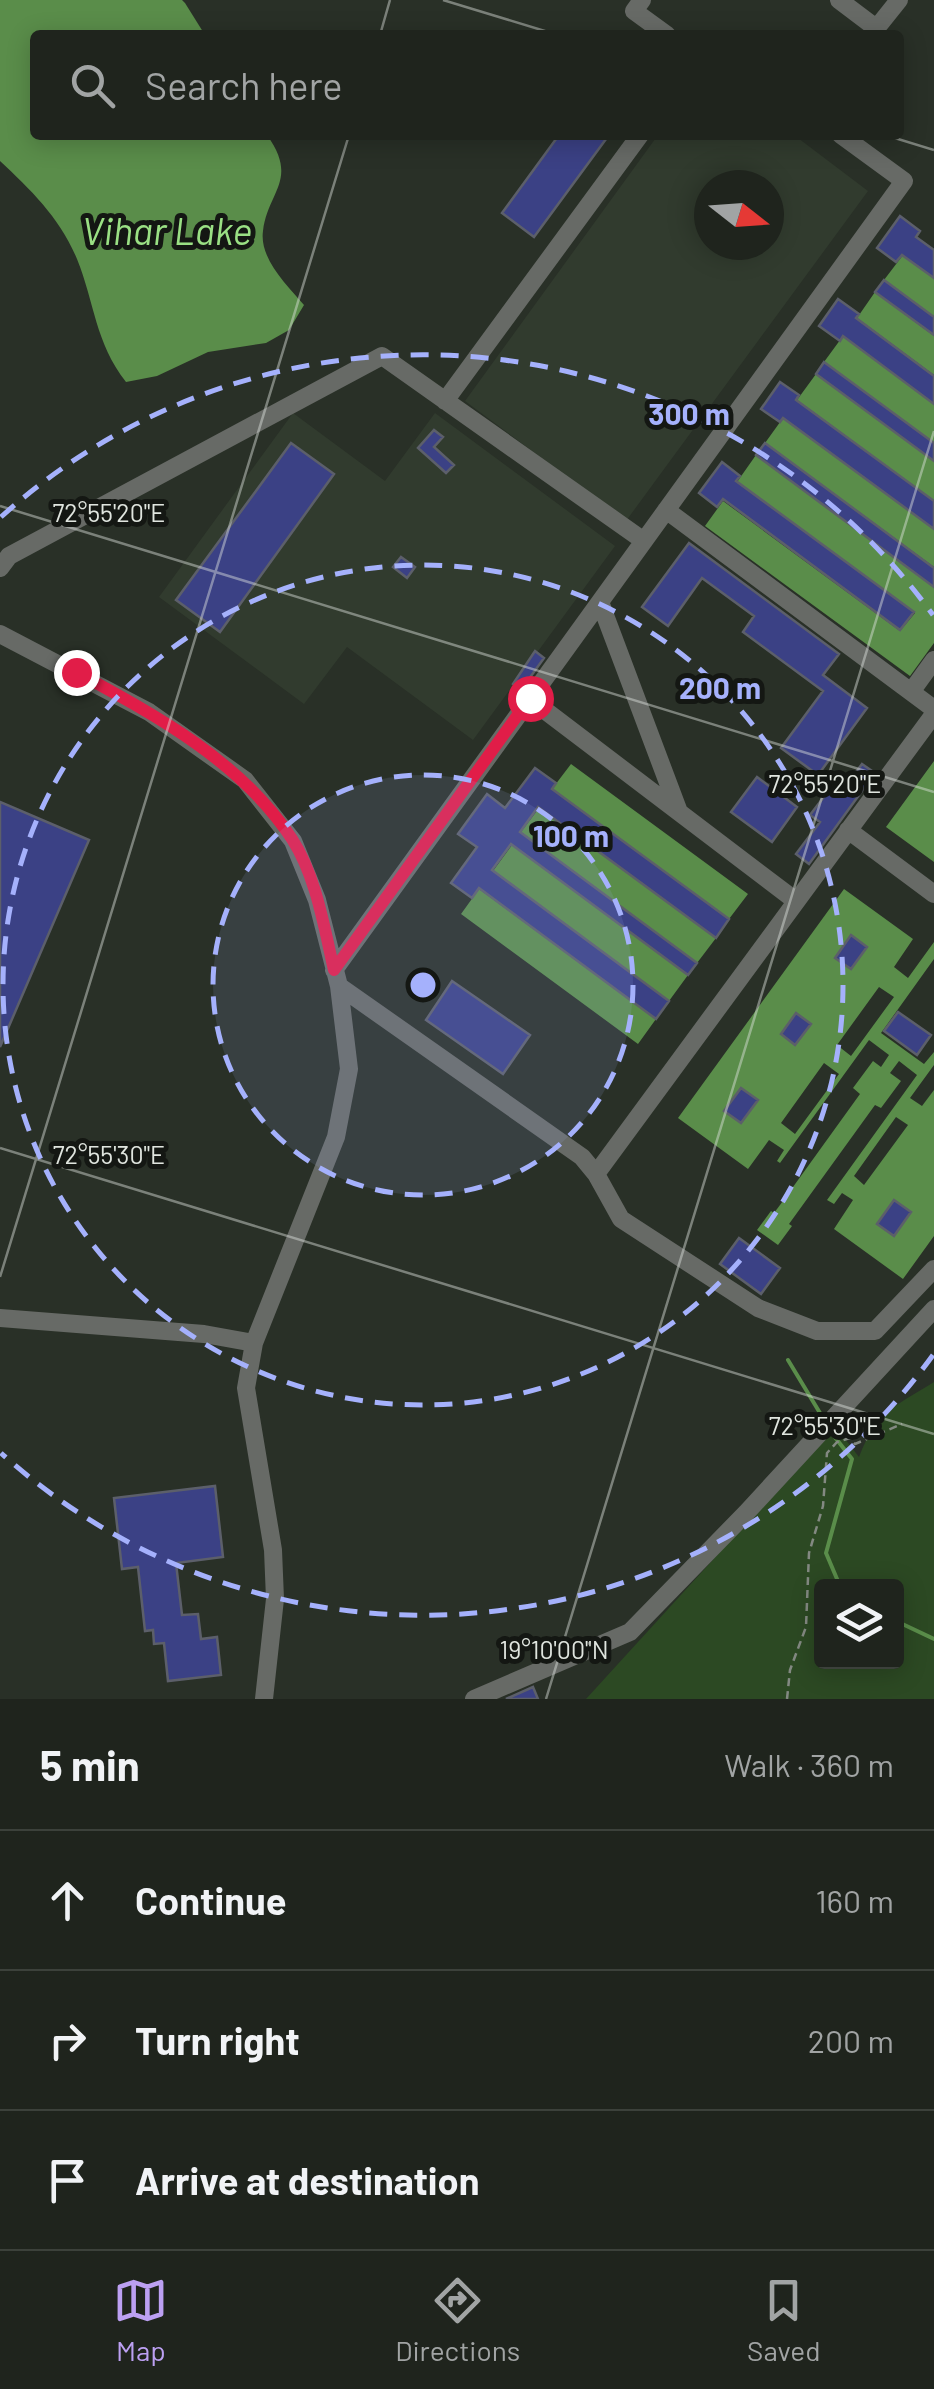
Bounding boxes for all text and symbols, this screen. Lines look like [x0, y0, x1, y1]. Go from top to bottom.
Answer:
search box [30, 30, 904, 140]
icon: search [65, 58, 120, 113]
text: Search here [145, 62, 343, 108]
north arrow [694, 170, 784, 260]
water label: Vihar Lake [82, 207, 252, 253]
text: 300 m [648, 395, 730, 431]
text: 72°55'20"E [53, 497, 165, 527]
route end [54, 650, 100, 696]
text: 200 m [679, 669, 761, 705]
route start [508, 676, 554, 722]
text: 72°55'20"E [769, 768, 881, 798]
text: 100 m [533, 817, 609, 853]
centre of rings [405, 967, 441, 1003]
text: 72°55'30"E [53, 1139, 165, 1169]
text: 72°55'30"E [769, 1410, 881, 1440]
map controls [814, 1579, 904, 1669]
button: layers [814, 1579, 904, 1669]
text: 19°10'00"N [499, 1634, 609, 1664]
text: 5 min [40, 1739, 140, 1789]
text: Walk · 360 m [724, 1745, 894, 1783]
icon: ahead [40, 1873, 95, 1928]
text: Continue [135, 1877, 286, 1923]
text: 160 m [815, 1881, 894, 1919]
icon: right [40, 2013, 95, 2068]
text: Turn right [135, 2017, 300, 2063]
text: 200 m [808, 2021, 894, 2059]
icon: arrive [40, 2153, 95, 2208]
text: Arrive at destination [135, 2157, 480, 2203]
tab: Map [113, 2273, 168, 2367]
tab: Directions [395, 2273, 520, 2367]
tab: Saved [747, 2273, 821, 2367]

